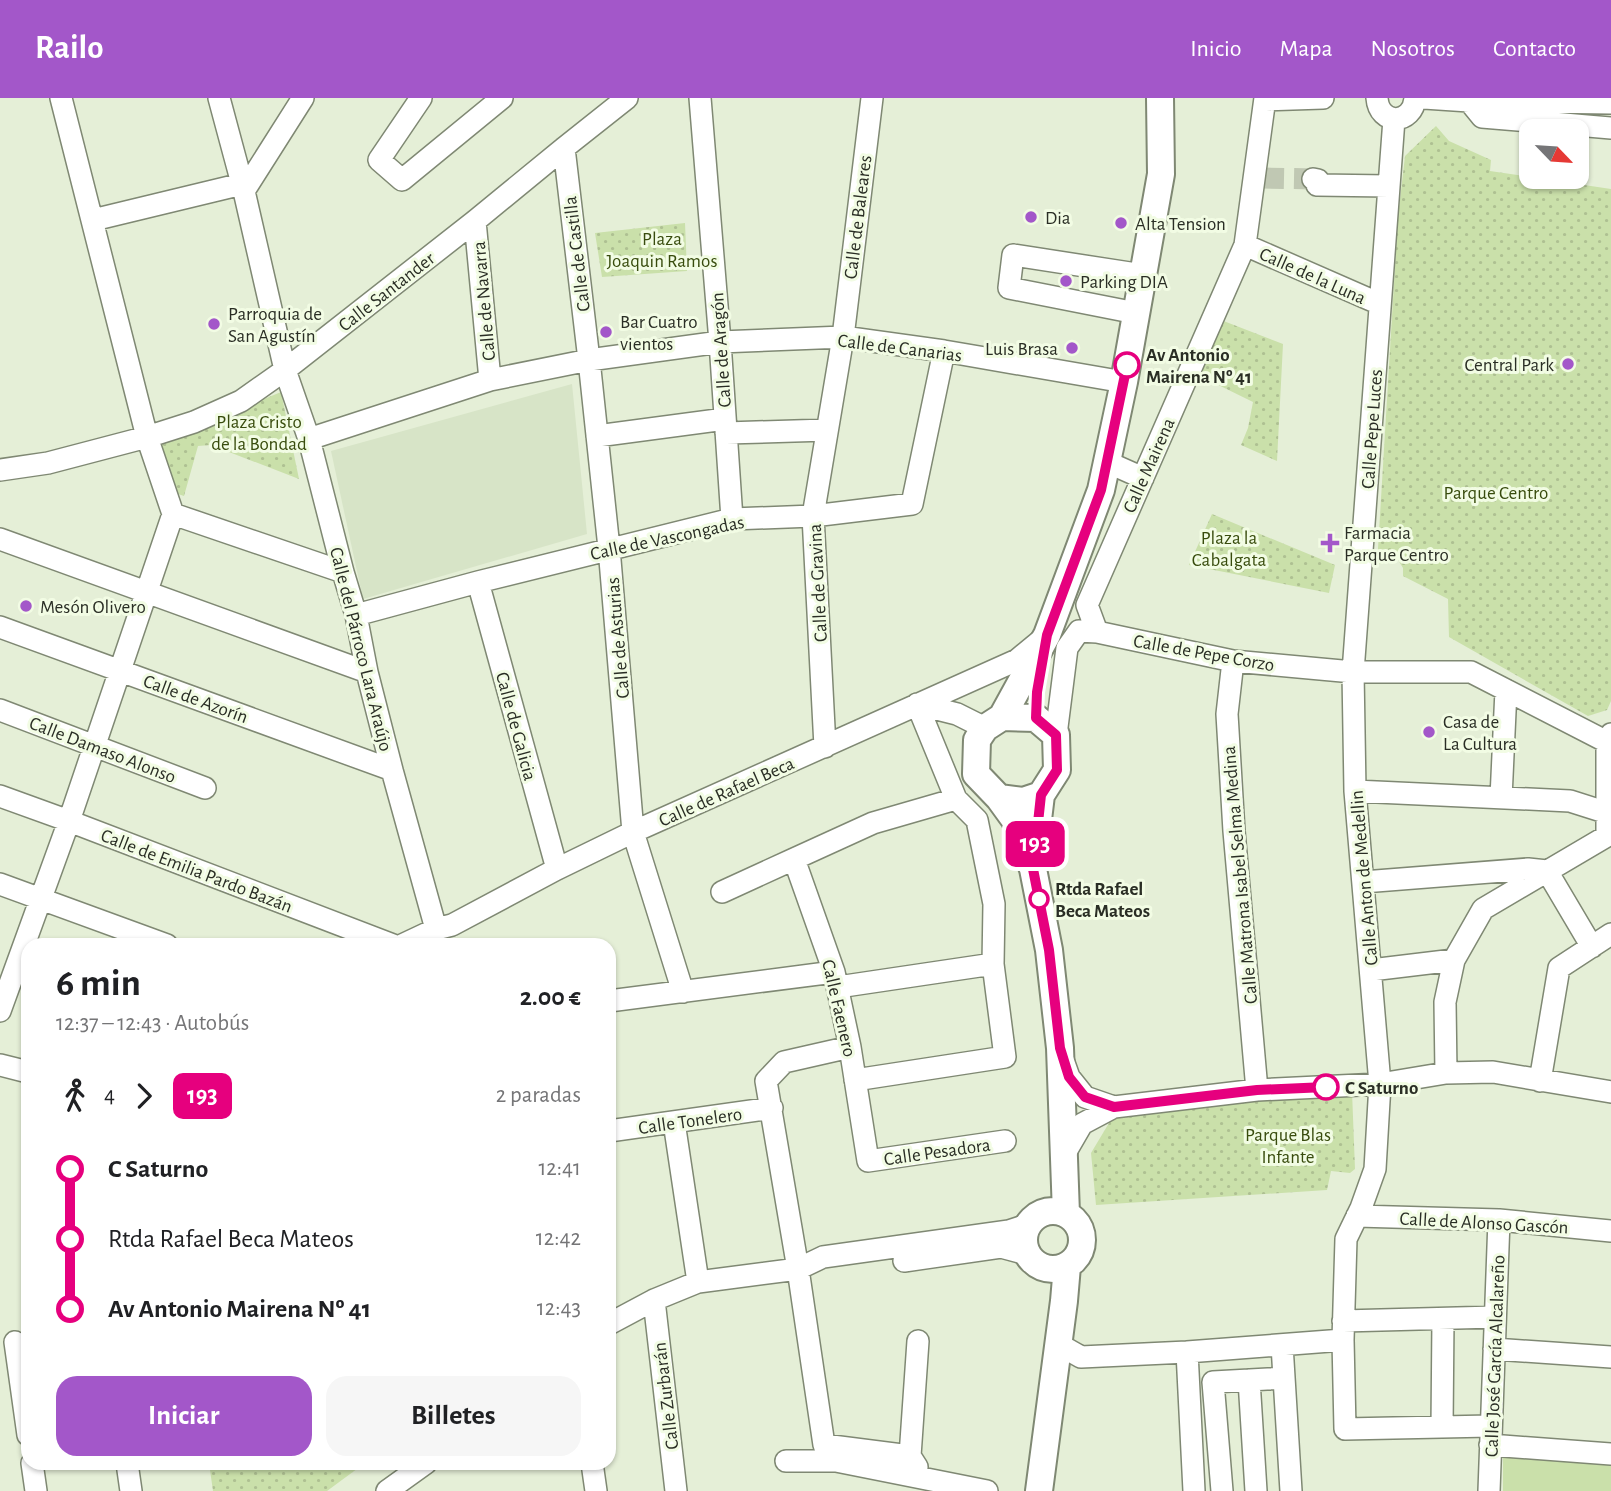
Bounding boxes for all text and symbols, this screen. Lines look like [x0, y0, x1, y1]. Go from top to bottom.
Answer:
text: Railo [35, 32, 104, 65]
text: Inicio [1190, 37, 1241, 61]
text: Mapa [1279, 37, 1333, 61]
text: Nosotros [1371, 37, 1455, 61]
text: Contacto [1493, 37, 1576, 61]
north arrow [1519, 119, 1589, 189]
map controls [1519, 119, 1589, 189]
street label: Calle de Baleares [841, 154, 876, 280]
street label: Calle de Castilla [561, 195, 594, 313]
marker: Dia [1023, 209, 1039, 225]
place label: Dia [1045, 209, 1071, 228]
marker: Alta Tension [1113, 215, 1129, 231]
place label: Alta Tension [1135, 215, 1226, 234]
park label: Plaza Joaquin Ramos [607, 230, 717, 271]
street label: Calle de Navarra [470, 240, 499, 361]
street label: Calle de la Luna [1256, 244, 1369, 308]
street label: Calle Santander [335, 249, 439, 335]
marker: Parking DIA [1058, 273, 1074, 289]
place label: Parking DIA [1080, 273, 1168, 292]
street label: Calle de Aragón [708, 292, 735, 408]
place label: Parroquia de San Agustín [228, 305, 322, 346]
place label: Bar Cuatro vientos [620, 313, 698, 354]
marker: Parroquia de San Agustín [206, 316, 222, 332]
marker: Bar Cuatro vientos [598, 324, 614, 340]
street label: Calle de Canarias [837, 331, 963, 366]
place label: Luis Brasa [985, 340, 1058, 359]
marker: Luis Brasa [1064, 340, 1080, 356]
place label: Av Antonio Mairena Nº 41 [1146, 346, 1252, 387]
marker: Av Antonio Mairena Nº 41 [1114, 352, 1140, 378]
place label: Central Park [1465, 356, 1554, 375]
marker: Central Park [1560, 356, 1576, 372]
street label: Calle Pepe Luces [1359, 369, 1386, 490]
park label: Plaza Cristo de la Bondad [211, 413, 307, 454]
street label: Calle Mairena [1120, 415, 1179, 516]
park label: Parque Centro [1444, 484, 1548, 503]
street label: Calle de Vascongadas [589, 513, 746, 564]
street label: Calle de Gravina [806, 523, 831, 643]
place label: Farmacia Parque Centro [1344, 524, 1449, 565]
park label: Plaza la Cabalgata [1192, 529, 1266, 570]
marker: Farmacia Parque Centro [1322, 535, 1338, 551]
street label: Calle del Párroco Lara Araújo [326, 545, 395, 753]
street label: Calle de Asturias [604, 576, 633, 699]
marker: Mesón Olivero [18, 598, 34, 614]
place label: Mesón Olivero [40, 598, 146, 617]
street label: Calle de Pepe Corzo [1132, 632, 1276, 675]
street label: Calle de Galicia [492, 670, 539, 783]
street label: Calle de Azorín [141, 672, 250, 727]
place label: Casa de La Cultura [1443, 713, 1517, 754]
street label: Calle Damaso Alonso [27, 714, 178, 787]
marker: Casa de La Cultura [1421, 724, 1437, 740]
street label: Calle Matrona Isabel Selma Medina [1220, 745, 1261, 1005]
street label: Calle de Rafael Beca [656, 754, 797, 831]
street label: Calle Anton de Medellin [1347, 789, 1382, 966]
line badge: 193 [995, 821, 1075, 867]
street label: Calle de Emilia Pardo Bazán [98, 826, 295, 917]
text: 193 [1020, 832, 1050, 856]
place label: Rtda Rafael Beca Mateos [1055, 880, 1150, 921]
marker: Rtda Rafael Beca Mateos [1029, 889, 1049, 909]
street label: Calle Faenero [818, 958, 859, 1059]
text: 6 min [56, 965, 141, 1003]
text: 2.00 € [520, 984, 581, 1010]
text: 12:37 – 12:43 · Autobús [56, 1012, 249, 1035]
marker: C Saturno [1313, 1074, 1339, 1100]
icon: walk [56, 1077, 94, 1115]
icon: forward [125, 1077, 163, 1115]
place label: C Saturno [1345, 1079, 1418, 1098]
text: 4 [104, 1084, 115, 1107]
text: 193 [187, 1084, 218, 1108]
text: 2 paradas [496, 1084, 581, 1107]
street label: Calle Tonelero [637, 1105, 743, 1138]
park label: Parque Blas Infante [1245, 1126, 1331, 1167]
street label: Calle Pesadora [883, 1136, 992, 1169]
text: C Saturno [108, 1156, 208, 1182]
text: 12:41 [538, 1157, 581, 1180]
street label: Calle de Alonso Gascón [1399, 1210, 1569, 1237]
text: Rtda Rafael Beca Mateos [108, 1226, 354, 1252]
text: 12:42 [536, 1227, 581, 1250]
street label: Calle José García Alcalareño [1482, 1255, 1509, 1457]
text: Av Antonio Mairena Nº 41 [108, 1296, 371, 1322]
text: 12:43 [537, 1297, 581, 1320]
street label: Calle Zurbarán [650, 1341, 682, 1451]
button: Iniciar [56, 1376, 312, 1456]
button: Billetes [326, 1376, 581, 1456]

